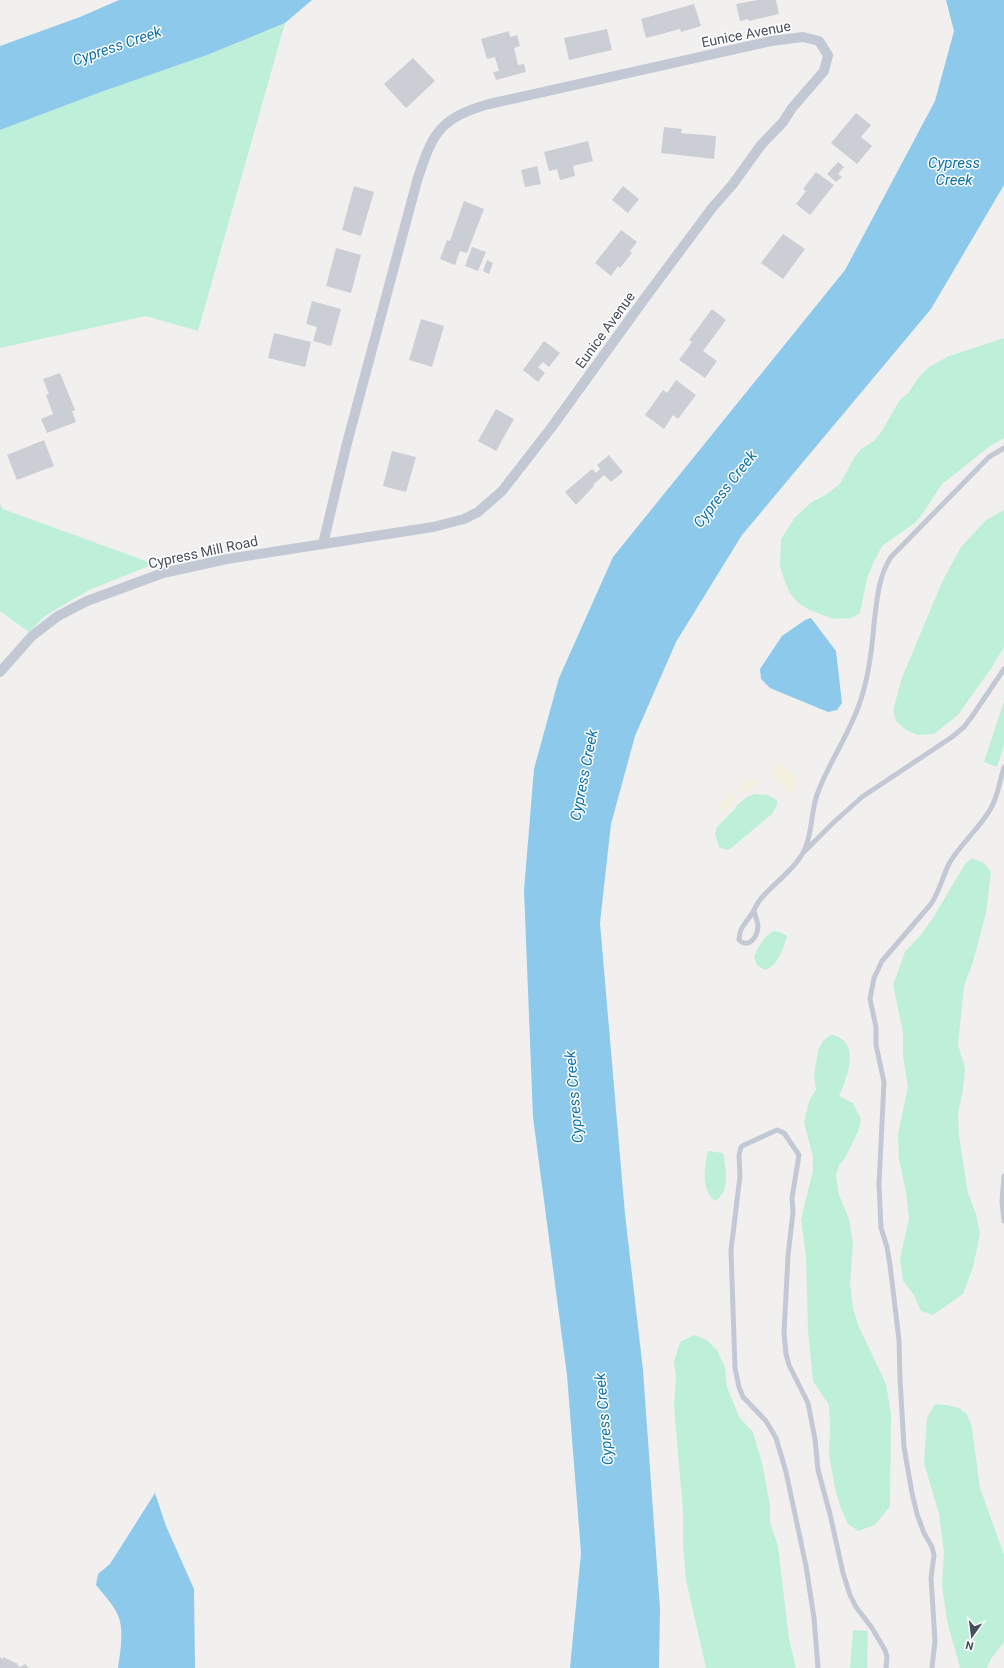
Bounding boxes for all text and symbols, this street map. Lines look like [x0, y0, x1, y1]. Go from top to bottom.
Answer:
street label: Eunice Avenue [700, 17, 792, 51]
water label: Cypress Creek [70, 22, 164, 70]
water label: Cypress Creek [928, 154, 980, 189]
street label: Eunice Avenue [572, 289, 638, 371]
water label: Cypress Creek [689, 446, 761, 531]
street label: Cypress Mill Road [147, 533, 259, 571]
water label: Cypress Creek [566, 727, 602, 822]
water label: Cypress Creek [561, 1049, 587, 1144]
water label: Cypress Creek [591, 1371, 617, 1466]
north arrow [952, 1616, 992, 1656]
text: N [964, 1638, 975, 1652]

